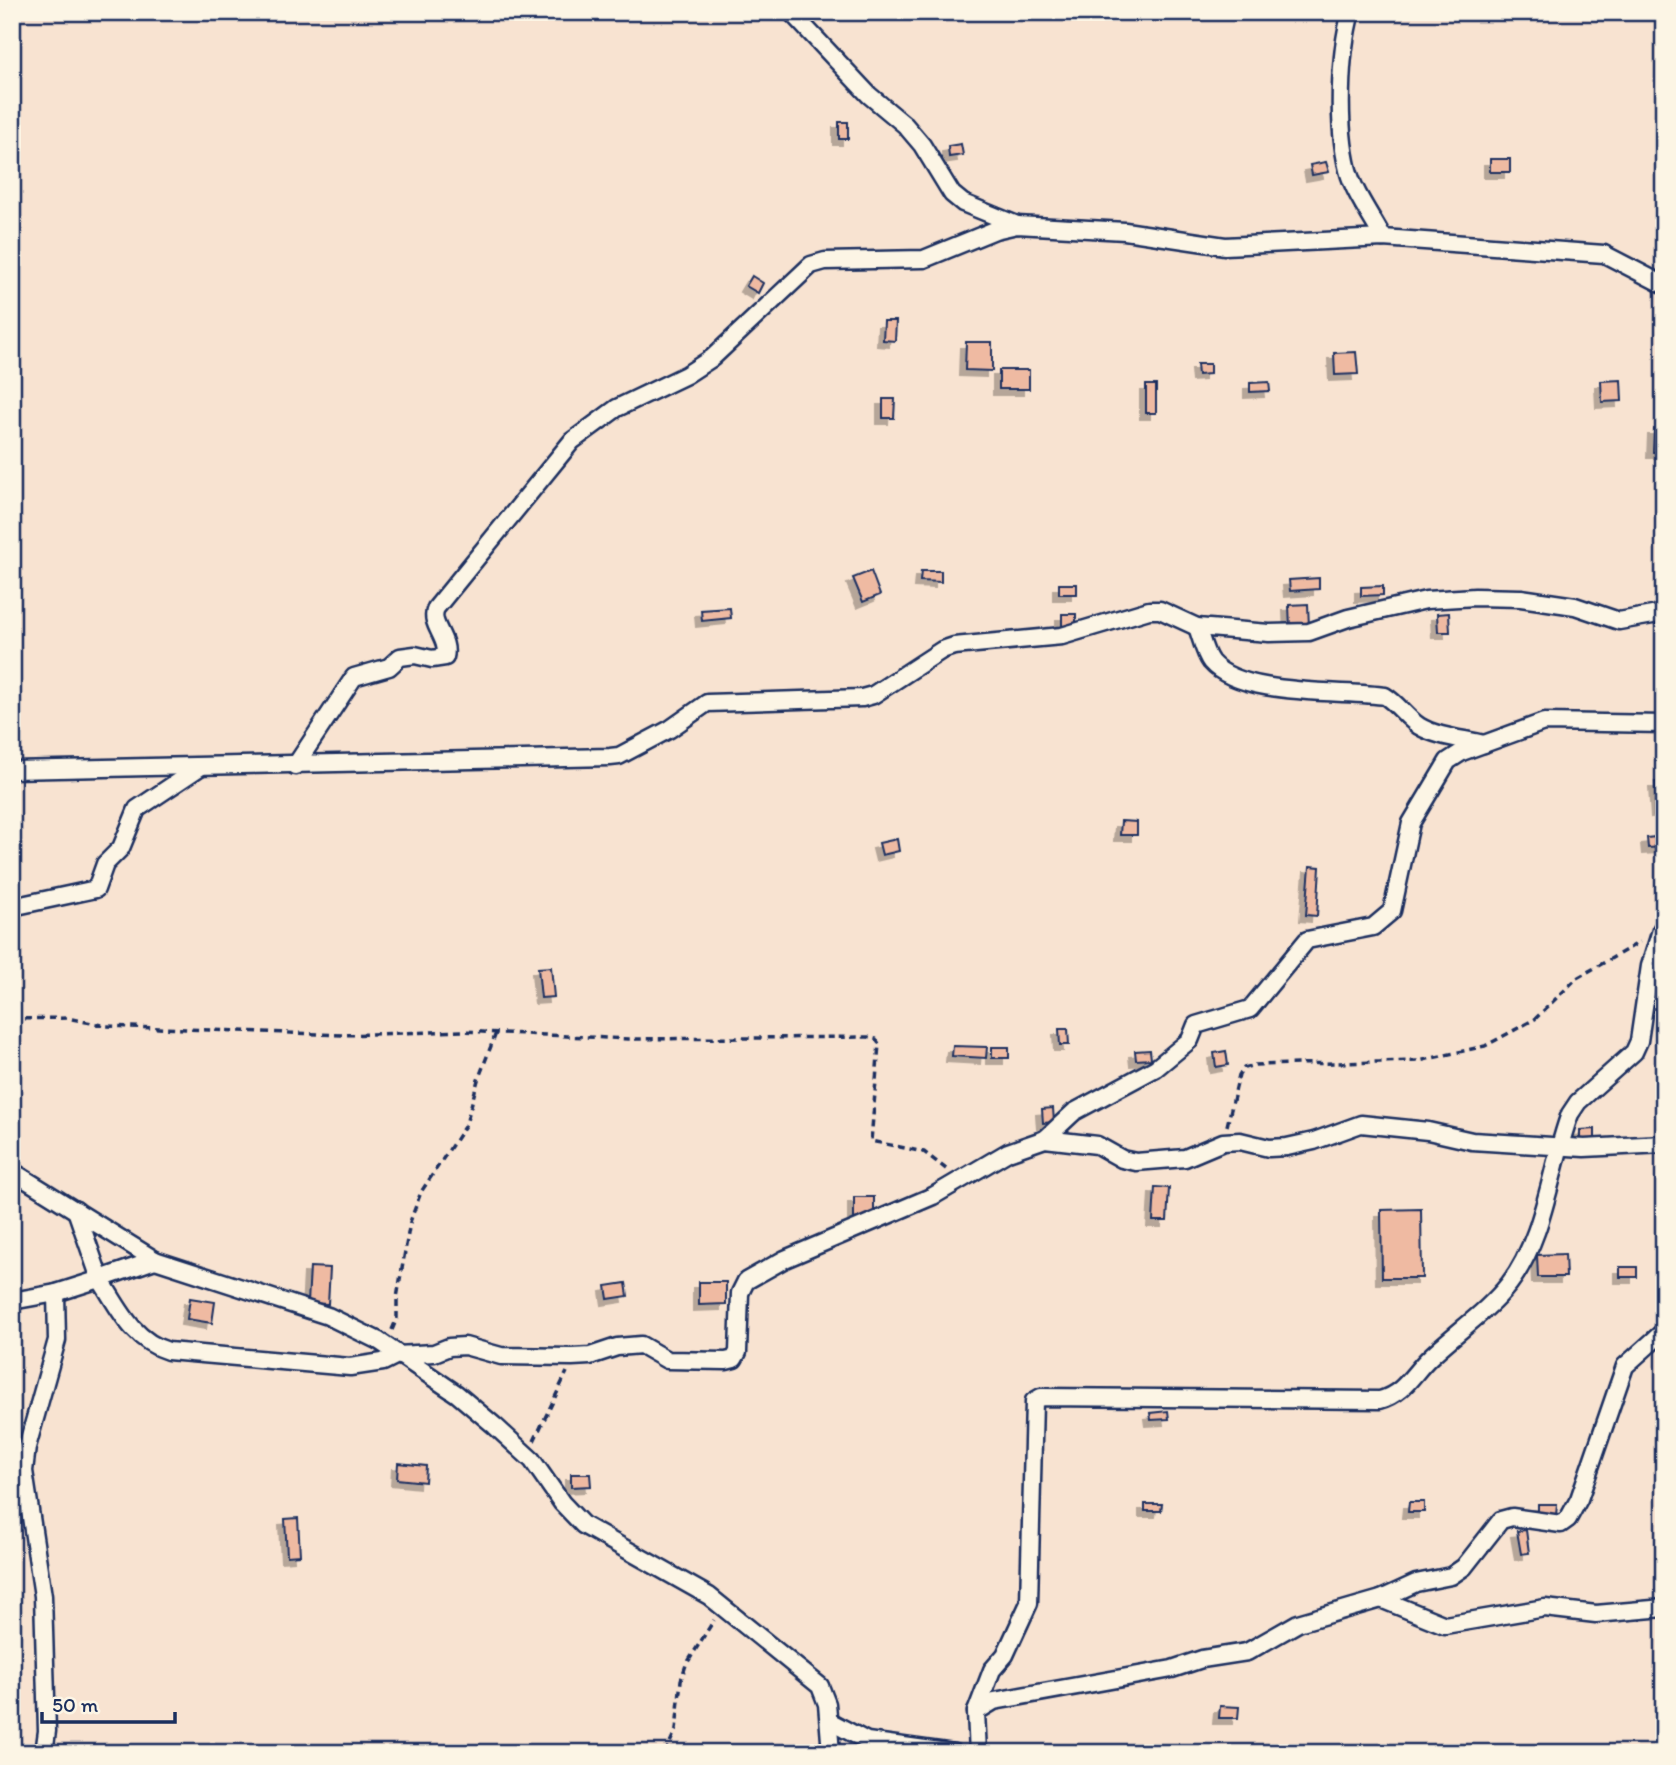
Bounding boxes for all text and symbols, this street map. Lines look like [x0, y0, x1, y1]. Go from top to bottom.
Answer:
scale bar [42, 1681, 175, 1725]
text: 50 m [52, 1692, 99, 1717]

